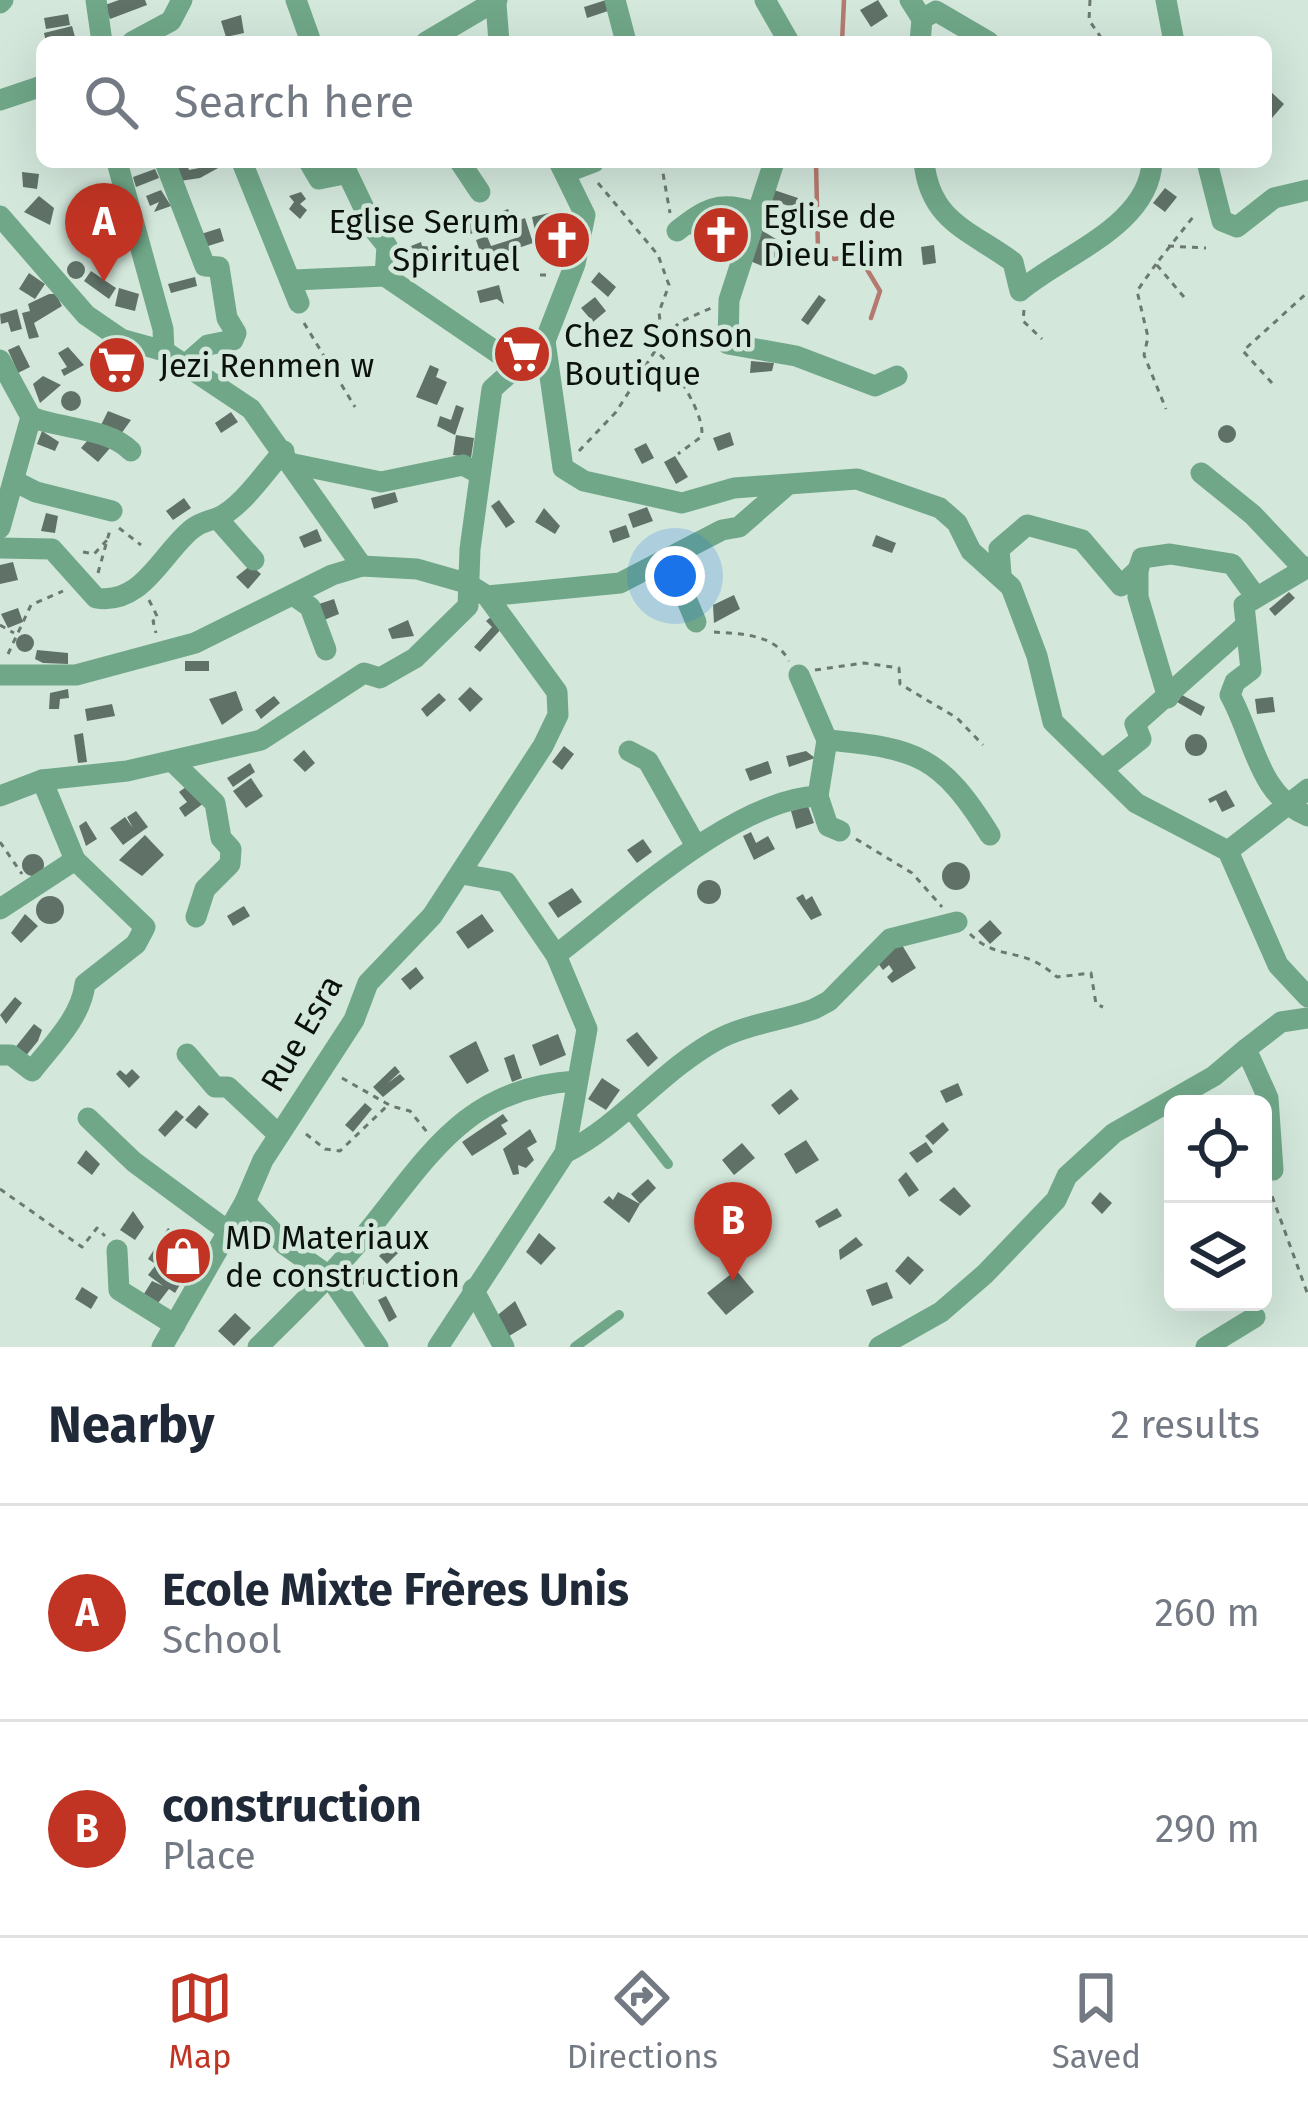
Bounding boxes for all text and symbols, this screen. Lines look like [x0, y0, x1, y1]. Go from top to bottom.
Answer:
search box [36, 36, 1272, 168]
icon: search [78, 69, 144, 135]
text: Search here [174, 75, 414, 129]
pin: A [65, 183, 143, 282]
place label: Eglise de Dieu Elim [763, 197, 904, 275]
place label: Eglise Serum Spirituel [329, 202, 520, 280]
church icon: Eglise de Dieu Elim [690, 204, 752, 266]
church icon: Eglise Serum Spirituel [531, 209, 593, 271]
place label: Chez Sonson Boutique [564, 316, 753, 394]
supermarket icon: Chez Sonson Boutique [491, 323, 553, 385]
supermarket icon: Jezi Renmen w [86, 334, 148, 396]
place label: Jezi Renmen w [159, 346, 374, 386]
your location [645, 546, 705, 606]
street label: Rue Esra [252, 968, 351, 1099]
map controls [1164, 1095, 1272, 1311]
button: locate [1164, 1095, 1272, 1203]
pin: B [694, 1182, 772, 1281]
button: layers [1164, 1203, 1272, 1311]
place label: MD Materiaux de construction [225, 1218, 460, 1296]
shop icon: MD Materiaux de construction [152, 1225, 214, 1287]
text: Nearby [48, 1394, 214, 1456]
text: 2 results [1111, 1402, 1260, 1448]
text: Ecole Mixte Frères Unis [162, 1563, 629, 1617]
text: A [75, 1590, 99, 1636]
text: 260 m [1154, 1590, 1260, 1636]
text: School [162, 1617, 282, 1663]
text: construction [162, 1779, 422, 1833]
text: B [75, 1806, 99, 1852]
text: 290 m [1155, 1806, 1260, 1852]
text: Place [162, 1833, 256, 1879]
tab: Map [167, 1965, 233, 2077]
tab: Directions [567, 1965, 718, 2077]
tab: Saved [1052, 1965, 1141, 2077]

